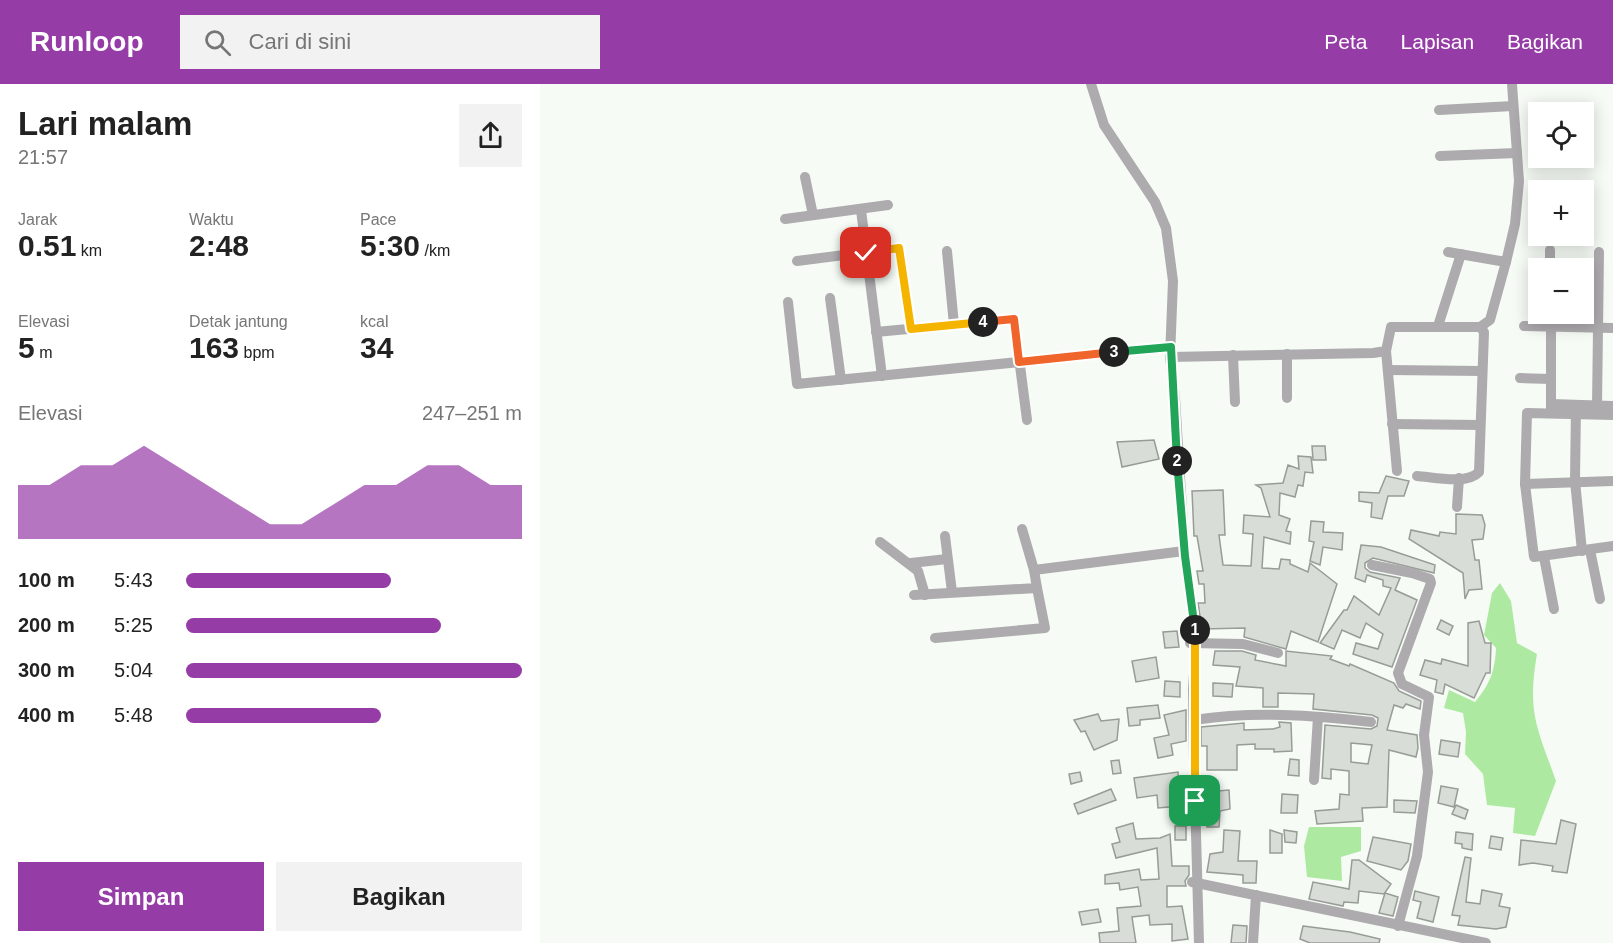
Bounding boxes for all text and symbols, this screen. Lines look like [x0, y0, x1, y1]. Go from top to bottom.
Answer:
search box [180, 15, 600, 69]
text: Runloop [30, 26, 144, 57]
icon: search [201, 26, 234, 59]
text: Cari di sini [249, 29, 351, 54]
text: Peta [1324, 30, 1368, 53]
text: Lapisan [1401, 30, 1474, 53]
text: Bagikan [1507, 30, 1583, 53]
map controls [1528, 102, 1594, 324]
button: locate [1528, 102, 1594, 168]
button: share [459, 104, 522, 167]
text: Lari malam [18, 105, 192, 142]
text: 21:57 [18, 146, 68, 168]
button: + [1528, 180, 1594, 246]
text: Jarak [18, 211, 57, 228]
text: Waktu [189, 211, 234, 228]
text: Pace [360, 211, 396, 228]
pin [840, 227, 891, 278]
text: 0.51 [18, 229, 76, 262]
text: 2:48 [189, 229, 249, 262]
text: 5:30 [360, 229, 420, 262]
icon: check [849, 236, 882, 269]
text: km [76, 242, 102, 259]
text: /km [420, 242, 450, 259]
button: − [1528, 258, 1594, 324]
pin: 4 [968, 307, 998, 337]
text: Elevasi [18, 313, 70, 330]
text: Detak jantung [189, 313, 288, 330]
text: kcal [360, 313, 388, 330]
text: 4 [979, 313, 987, 330]
text: 5 [18, 331, 35, 364]
text: 163 [189, 331, 239, 364]
text: 34 [360, 331, 393, 364]
pin: 3 [1099, 337, 1129, 367]
text: 3 [1110, 343, 1118, 360]
text: m [35, 344, 52, 361]
text: bpm [239, 344, 275, 361]
text: Elevasi [18, 402, 82, 424]
text: 247–251 m [422, 402, 522, 424]
pin: 2 [1162, 446, 1192, 476]
text: 2 [1173, 452, 1181, 469]
text: 100 m [18, 569, 75, 591]
text: 5:43 [114, 569, 153, 591]
text: 200 m [18, 614, 75, 636]
text: 5:25 [114, 614, 153, 636]
pin: 1 [1180, 615, 1210, 645]
text: 1 [1191, 621, 1199, 638]
text: 300 m [18, 659, 75, 681]
text: 5:04 [114, 659, 153, 681]
text: 400 m [18, 704, 75, 726]
text: 5:48 [114, 704, 153, 726]
pin [1169, 775, 1220, 826]
icon: arrive [1178, 784, 1211, 817]
button: Simpan [18, 862, 264, 931]
button: Bagikan [276, 862, 522, 931]

